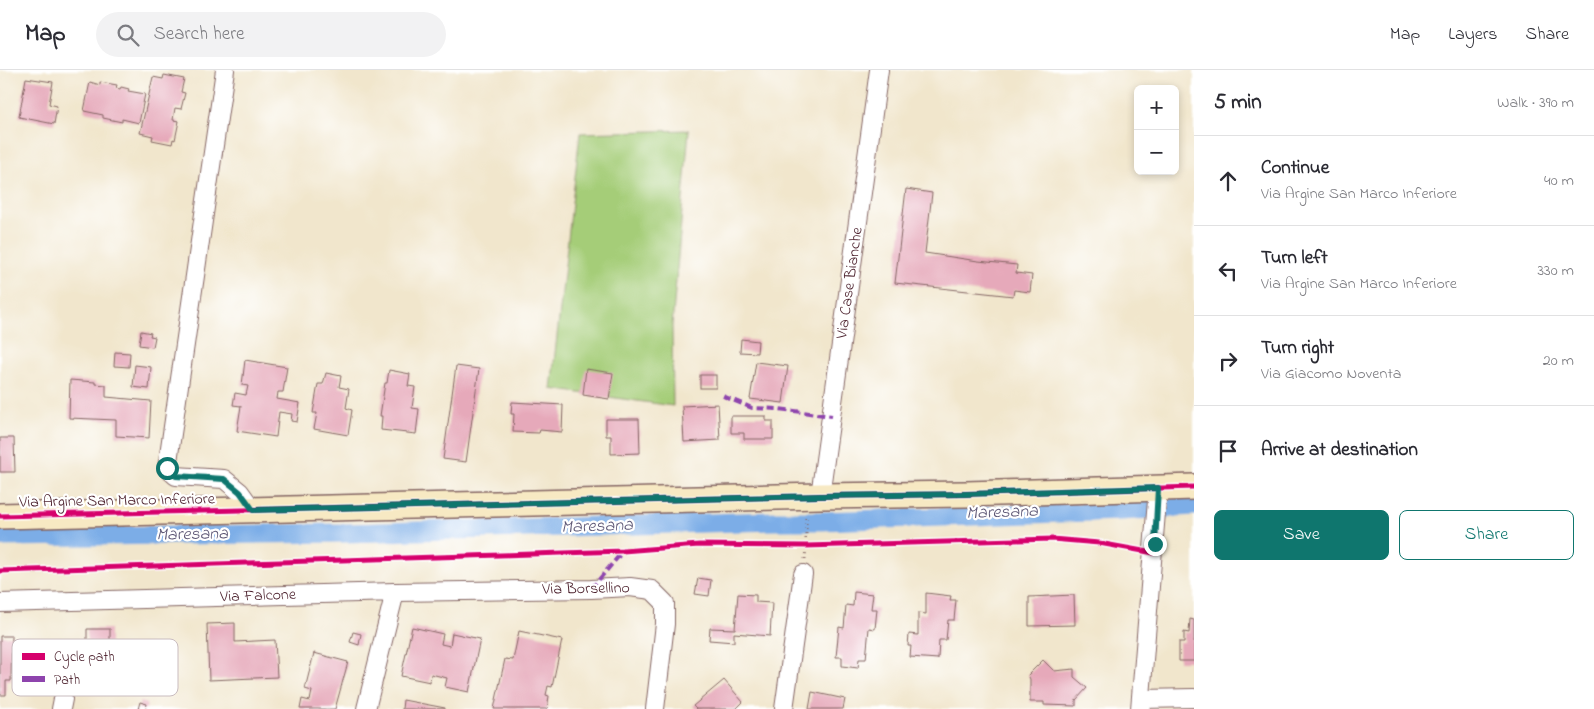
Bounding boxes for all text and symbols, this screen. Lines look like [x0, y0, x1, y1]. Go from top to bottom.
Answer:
search box [96, 12, 446, 57]
text: Map [25, 17, 66, 52]
icon: search [114, 21, 142, 49]
text: Search here [154, 21, 245, 48]
text: Map [1390, 22, 1420, 48]
text: Layers [1448, 22, 1498, 48]
text: Share [1526, 22, 1569, 48]
map controls [1134, 85, 1179, 175]
button: + [1134, 85, 1179, 130]
text: 5 min [1214, 88, 1262, 118]
text: Walk · 390 m [1497, 91, 1574, 115]
button: − [1134, 130, 1179, 175]
text: Continue [1261, 155, 1329, 182]
icon: ahead [1214, 167, 1242, 195]
text: 40 m [1544, 169, 1574, 193]
text: Via Argine San Marco Inferiore [1261, 182, 1457, 206]
street label: Via Case Bianche [830, 225, 870, 341]
text: Turn left [1261, 245, 1328, 272]
icon: left [1214, 257, 1242, 285]
text: 330 m [1537, 259, 1574, 283]
text: Via Argine San Marco Inferiore [1261, 272, 1457, 296]
text: Turn right [1261, 335, 1334, 362]
icon: right [1214, 347, 1242, 375]
text: 20 m [1543, 349, 1574, 373]
text: Via Giacomo Noventa [1261, 362, 1401, 386]
icon: arrive [1214, 437, 1242, 465]
text: Arrive at destination [1261, 437, 1418, 464]
route start [156, 457, 179, 480]
street label: Via Argine San Marco Inferiore [18, 487, 216, 515]
water label: Maresana [966, 499, 1039, 527]
button: Save [1214, 510, 1389, 560]
button: Share [1399, 510, 1574, 560]
water label: Maresana [561, 513, 634, 541]
water label: Maresana [156, 521, 228, 549]
route end [1144, 533, 1167, 556]
street label: Via Borsellino [541, 576, 630, 602]
street label: Via Falcone [219, 583, 297, 609]
legend [12, 639, 178, 696]
text: Cycle path [54, 647, 115, 669]
text: Path [54, 670, 80, 691]

